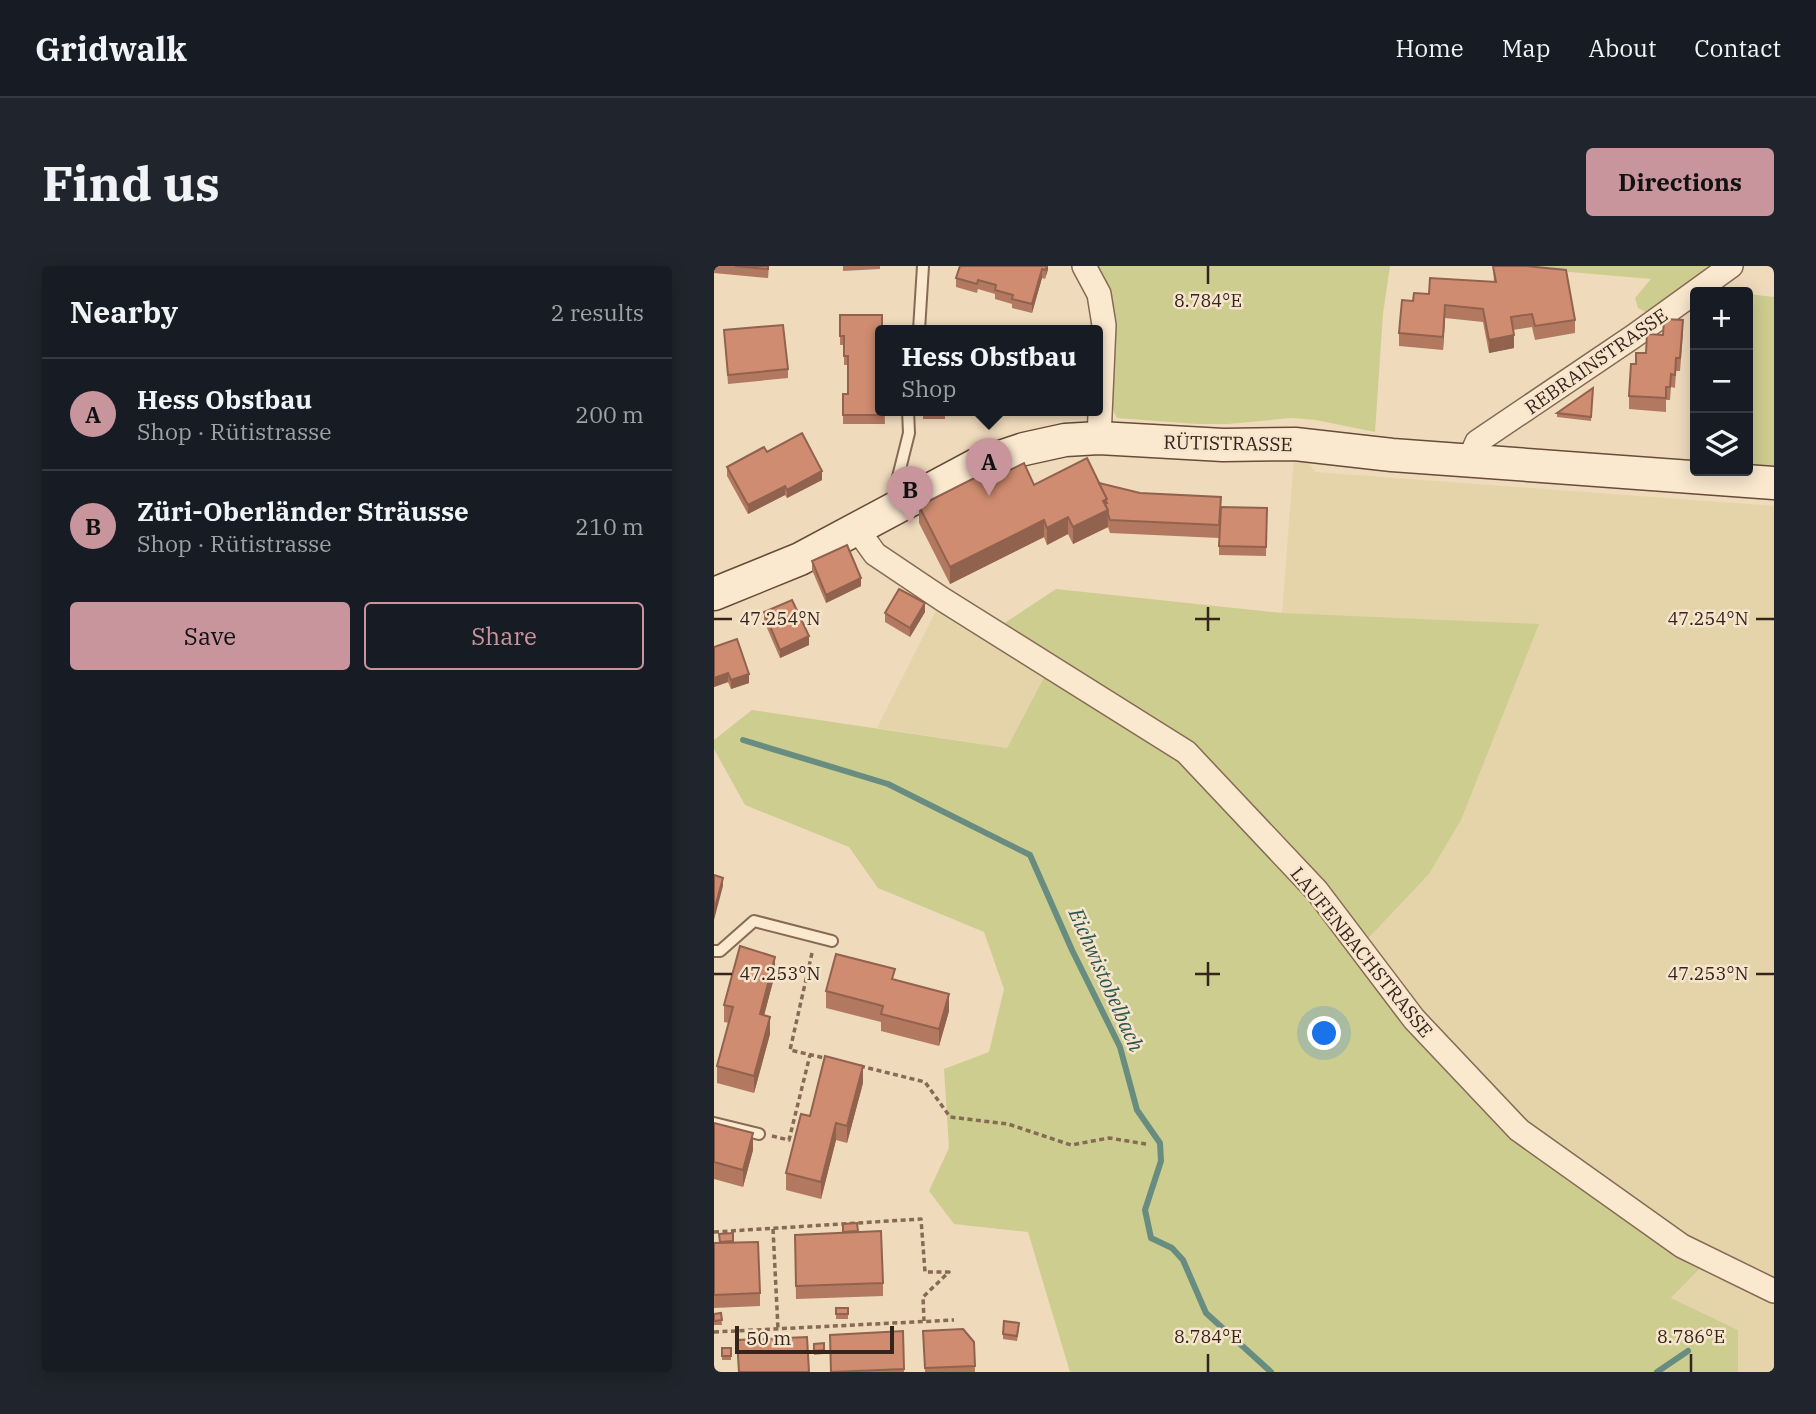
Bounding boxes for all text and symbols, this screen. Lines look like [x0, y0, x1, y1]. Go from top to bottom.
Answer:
text: Gridwalk [35, 27, 187, 70]
text: Home [1396, 32, 1464, 64]
text: Map [1502, 32, 1550, 64]
text: About [1588, 32, 1656, 64]
text: Contact [1694, 32, 1781, 64]
button: Directions [1586, 148, 1774, 216]
text: Find us [42, 151, 220, 214]
map controls [1690, 287, 1753, 476]
button: + [1690, 287, 1753, 350]
text: 8.784°E [1174, 289, 1242, 312]
text: Nearby [70, 292, 178, 331]
text: 2 results [551, 297, 644, 327]
street label: REBRAINSTRASSE [1520, 303, 1672, 419]
popup [875, 325, 1103, 416]
text: Hess Obstbau [901, 339, 1077, 373]
button: − [1690, 350, 1753, 413]
text: Shop [901, 373, 956, 403]
text: Hess Obstbau [137, 382, 312, 416]
text: A [85, 399, 101, 429]
text: 200 m [575, 399, 644, 429]
button: layers [1690, 413, 1753, 476]
text: Shop · Rütistrasse [137, 416, 332, 446]
street label: RÜTISTRASSE [1163, 430, 1293, 456]
pin: A [966, 438, 1012, 496]
pin: B [887, 466, 933, 524]
text: Züri-Oberländer Sträusse [137, 494, 469, 528]
text: B [85, 511, 101, 541]
text: 210 m [575, 511, 644, 541]
text: Shop · Rütistrasse [137, 528, 332, 558]
button: Save [70, 602, 350, 670]
button: Share [364, 602, 644, 670]
text: 47.254°N [739, 607, 821, 630]
text: 47.254°N [1667, 607, 1749, 630]
street label: LAUFENBACHSTRASSE [1286, 862, 1438, 1042]
water label: Eichwistobelbach [1062, 902, 1151, 1056]
text: 47.253°N [739, 962, 821, 985]
text: 47.253°N [1667, 962, 1749, 985]
your location [1307, 1016, 1341, 1050]
scale bar [735, 1323, 894, 1355]
text: 8.784°E [1174, 1325, 1242, 1348]
text: 8.786°E [1657, 1325, 1725, 1348]
text: 50 m [746, 1326, 791, 1350]

